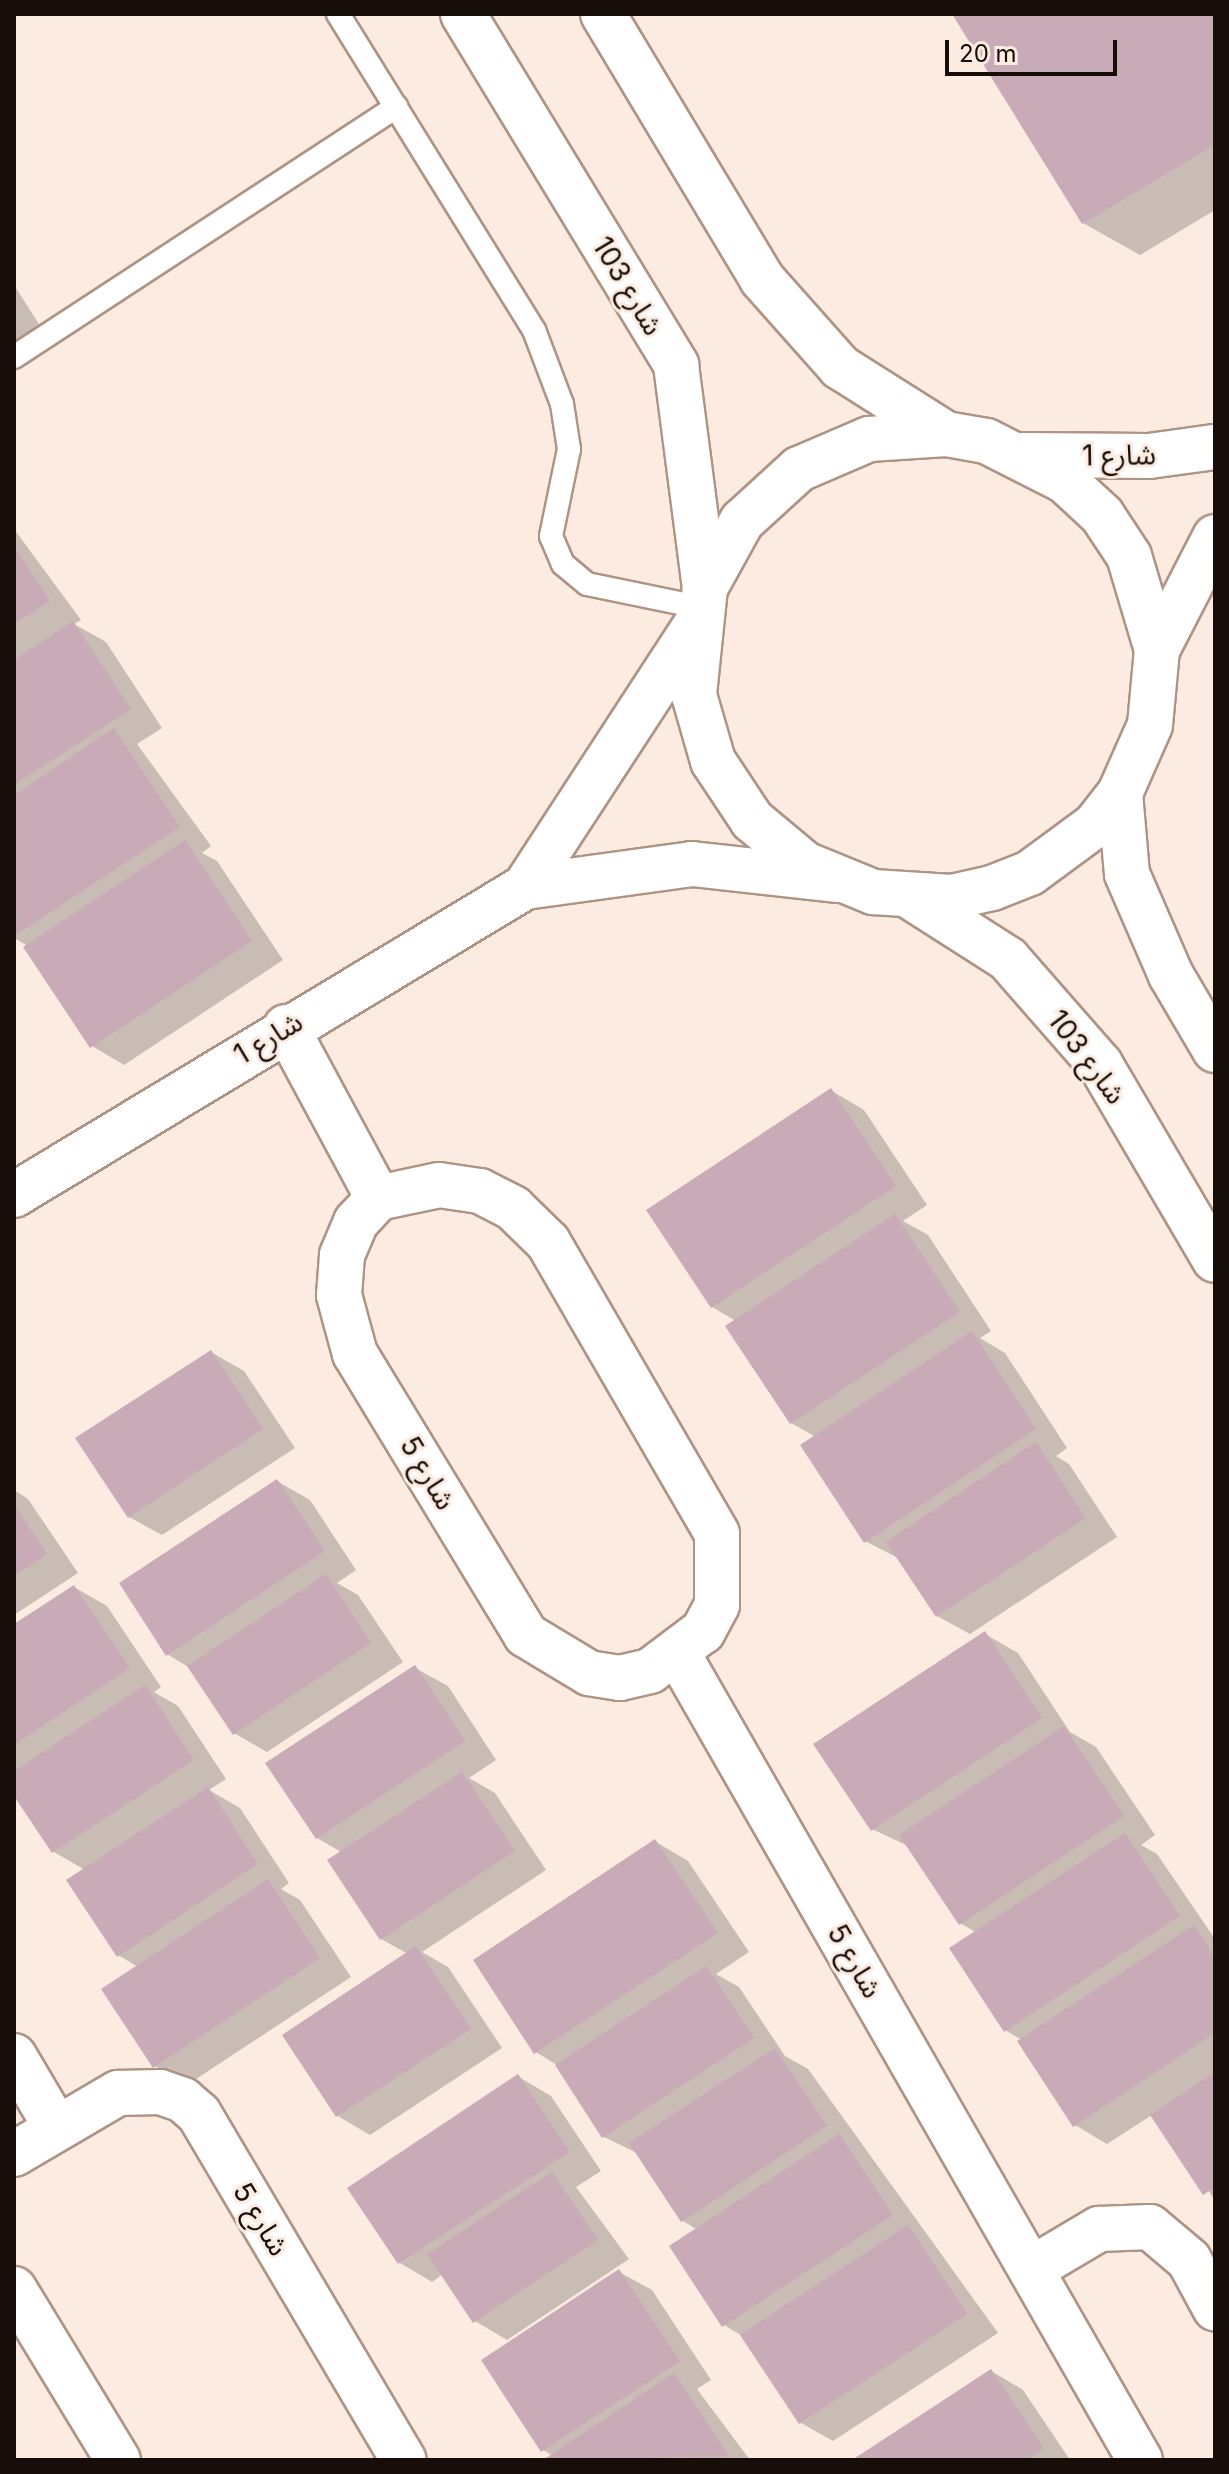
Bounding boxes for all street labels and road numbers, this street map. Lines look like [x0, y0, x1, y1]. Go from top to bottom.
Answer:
street label: شارع 103 [586, 231, 670, 341]
street label: شارع 1 [1082, 438, 1156, 472]
street label: شارع 103 [1041, 1003, 1133, 1111]
street label: شارع 1 [228, 1005, 308, 1071]
street label: شارع 5 [393, 1430, 463, 1516]
street label: شارع 5 [821, 1918, 889, 2004]
street label: شارع 5 [226, 2176, 296, 2262]

